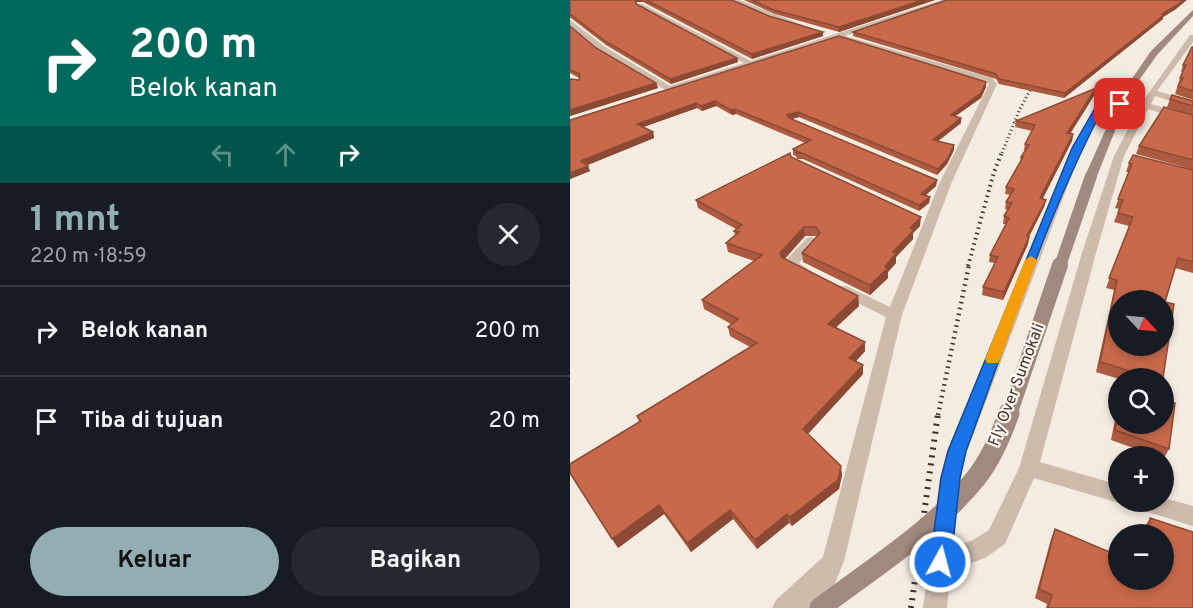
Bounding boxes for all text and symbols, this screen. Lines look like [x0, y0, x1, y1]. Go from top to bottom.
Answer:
text: 200 m [129, 20, 257, 73]
icon: right [30, 24, 108, 102]
text: Belok kanan [129, 72, 278, 106]
pin [1094, 78, 1145, 129]
icon: arrive [1103, 87, 1136, 120]
icon: left [206, 138, 239, 171]
icon: ahead [269, 138, 302, 171]
icon: right [332, 138, 365, 171]
text: 1 mnt [30, 198, 120, 244]
button: close [477, 203, 540, 266]
text: 220 m · 18:59 [30, 244, 147, 270]
north arrow [1108, 290, 1174, 356]
map controls [1108, 290, 1174, 590]
icon: right [30, 315, 63, 348]
text: Belok kanan [81, 318, 208, 345]
text: 200 m [475, 318, 540, 345]
street label: Fly Over Sumokali [984, 321, 1050, 449]
button: search [1108, 368, 1174, 434]
icon: arrive [30, 405, 63, 438]
text: Tiba di tujuan [81, 408, 223, 435]
text: 20 m [489, 408, 540, 435]
button: + [1108, 446, 1174, 512]
button: − [1108, 524, 1174, 590]
button: Keluar [30, 527, 279, 596]
button: Bagikan [291, 527, 540, 596]
position arrow [908, 530, 972, 594]

